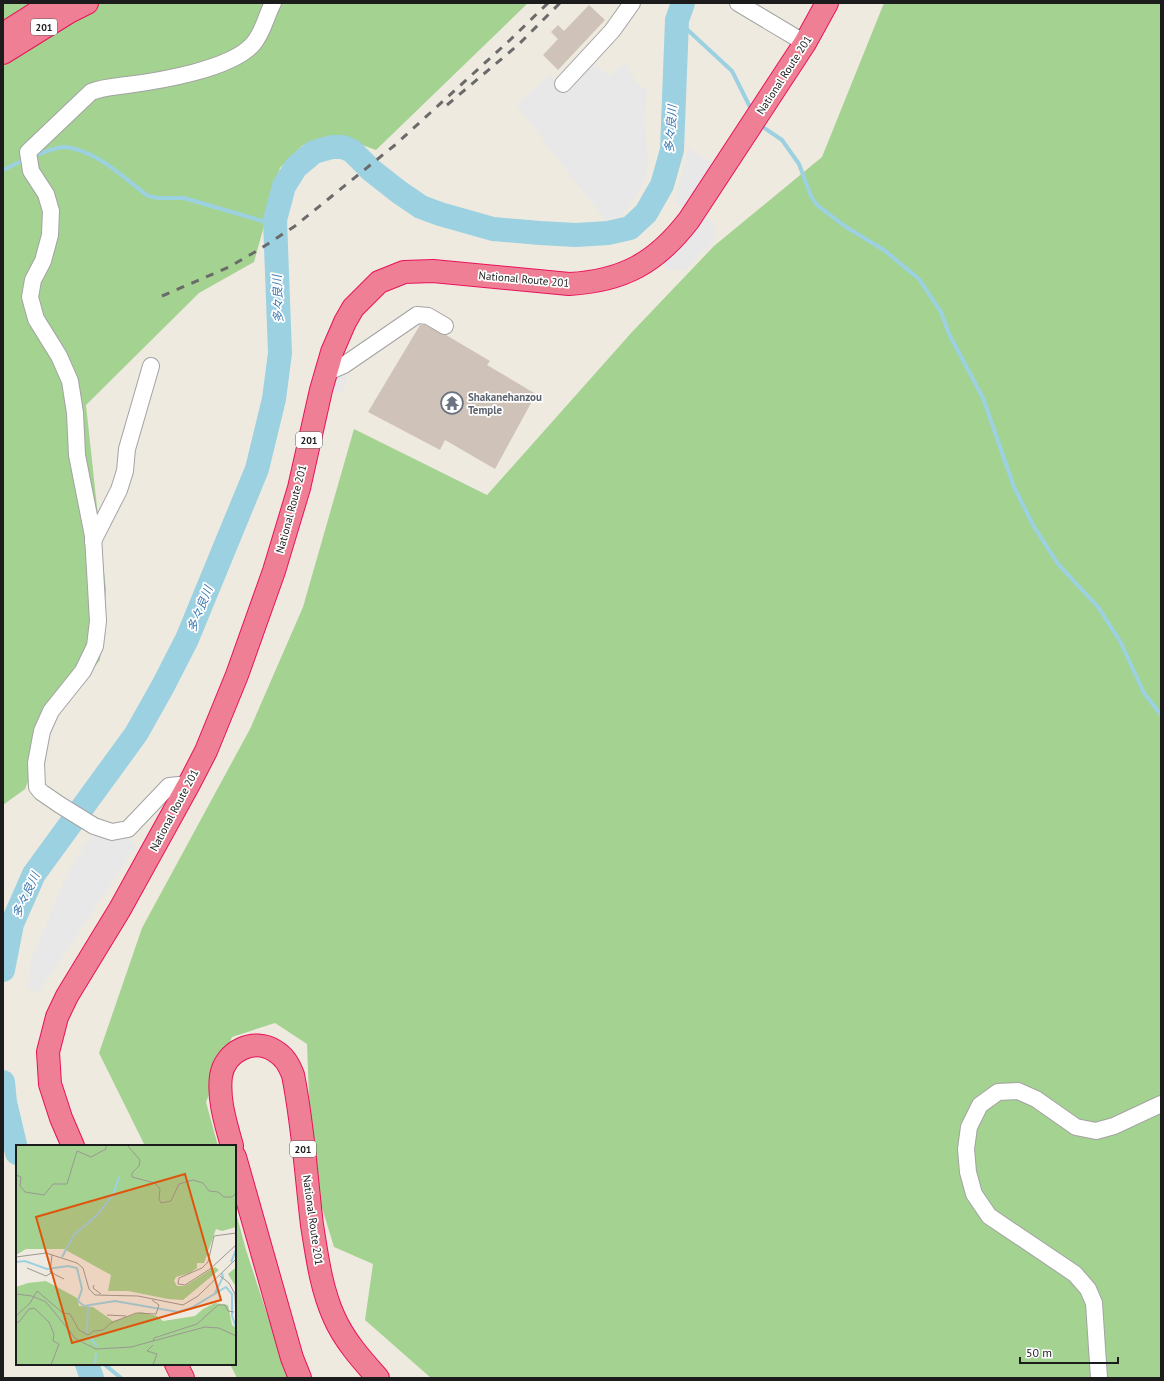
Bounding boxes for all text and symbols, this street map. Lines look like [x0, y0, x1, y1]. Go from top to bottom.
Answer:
road number: 201 [31, 19, 57, 35]
street label: National Route 201 [753, 33, 815, 117]
water label: 多々良川 [661, 103, 680, 153]
street label: National Route 201 [478, 268, 570, 290]
water label: 多々良川 [269, 273, 286, 323]
temple icon: Shakanehanzou Temple [439, 390, 465, 416]
place label: Shakanehanzou Temple [468, 390, 542, 417]
road number: 201 [296, 432, 322, 448]
street label: National Route 201 [272, 463, 310, 555]
water label: 多々良川 [184, 582, 216, 634]
street label: National Route 201 [146, 767, 202, 853]
water label: 多々良川 [9, 868, 43, 920]
road number: 201 [290, 1141, 316, 1157]
inset map [16, 1145, 236, 1365]
street label: National Route 201 [300, 1174, 326, 1266]
scale bar [1020, 1339, 1118, 1365]
text: 50 m [1026, 1345, 1052, 1360]

